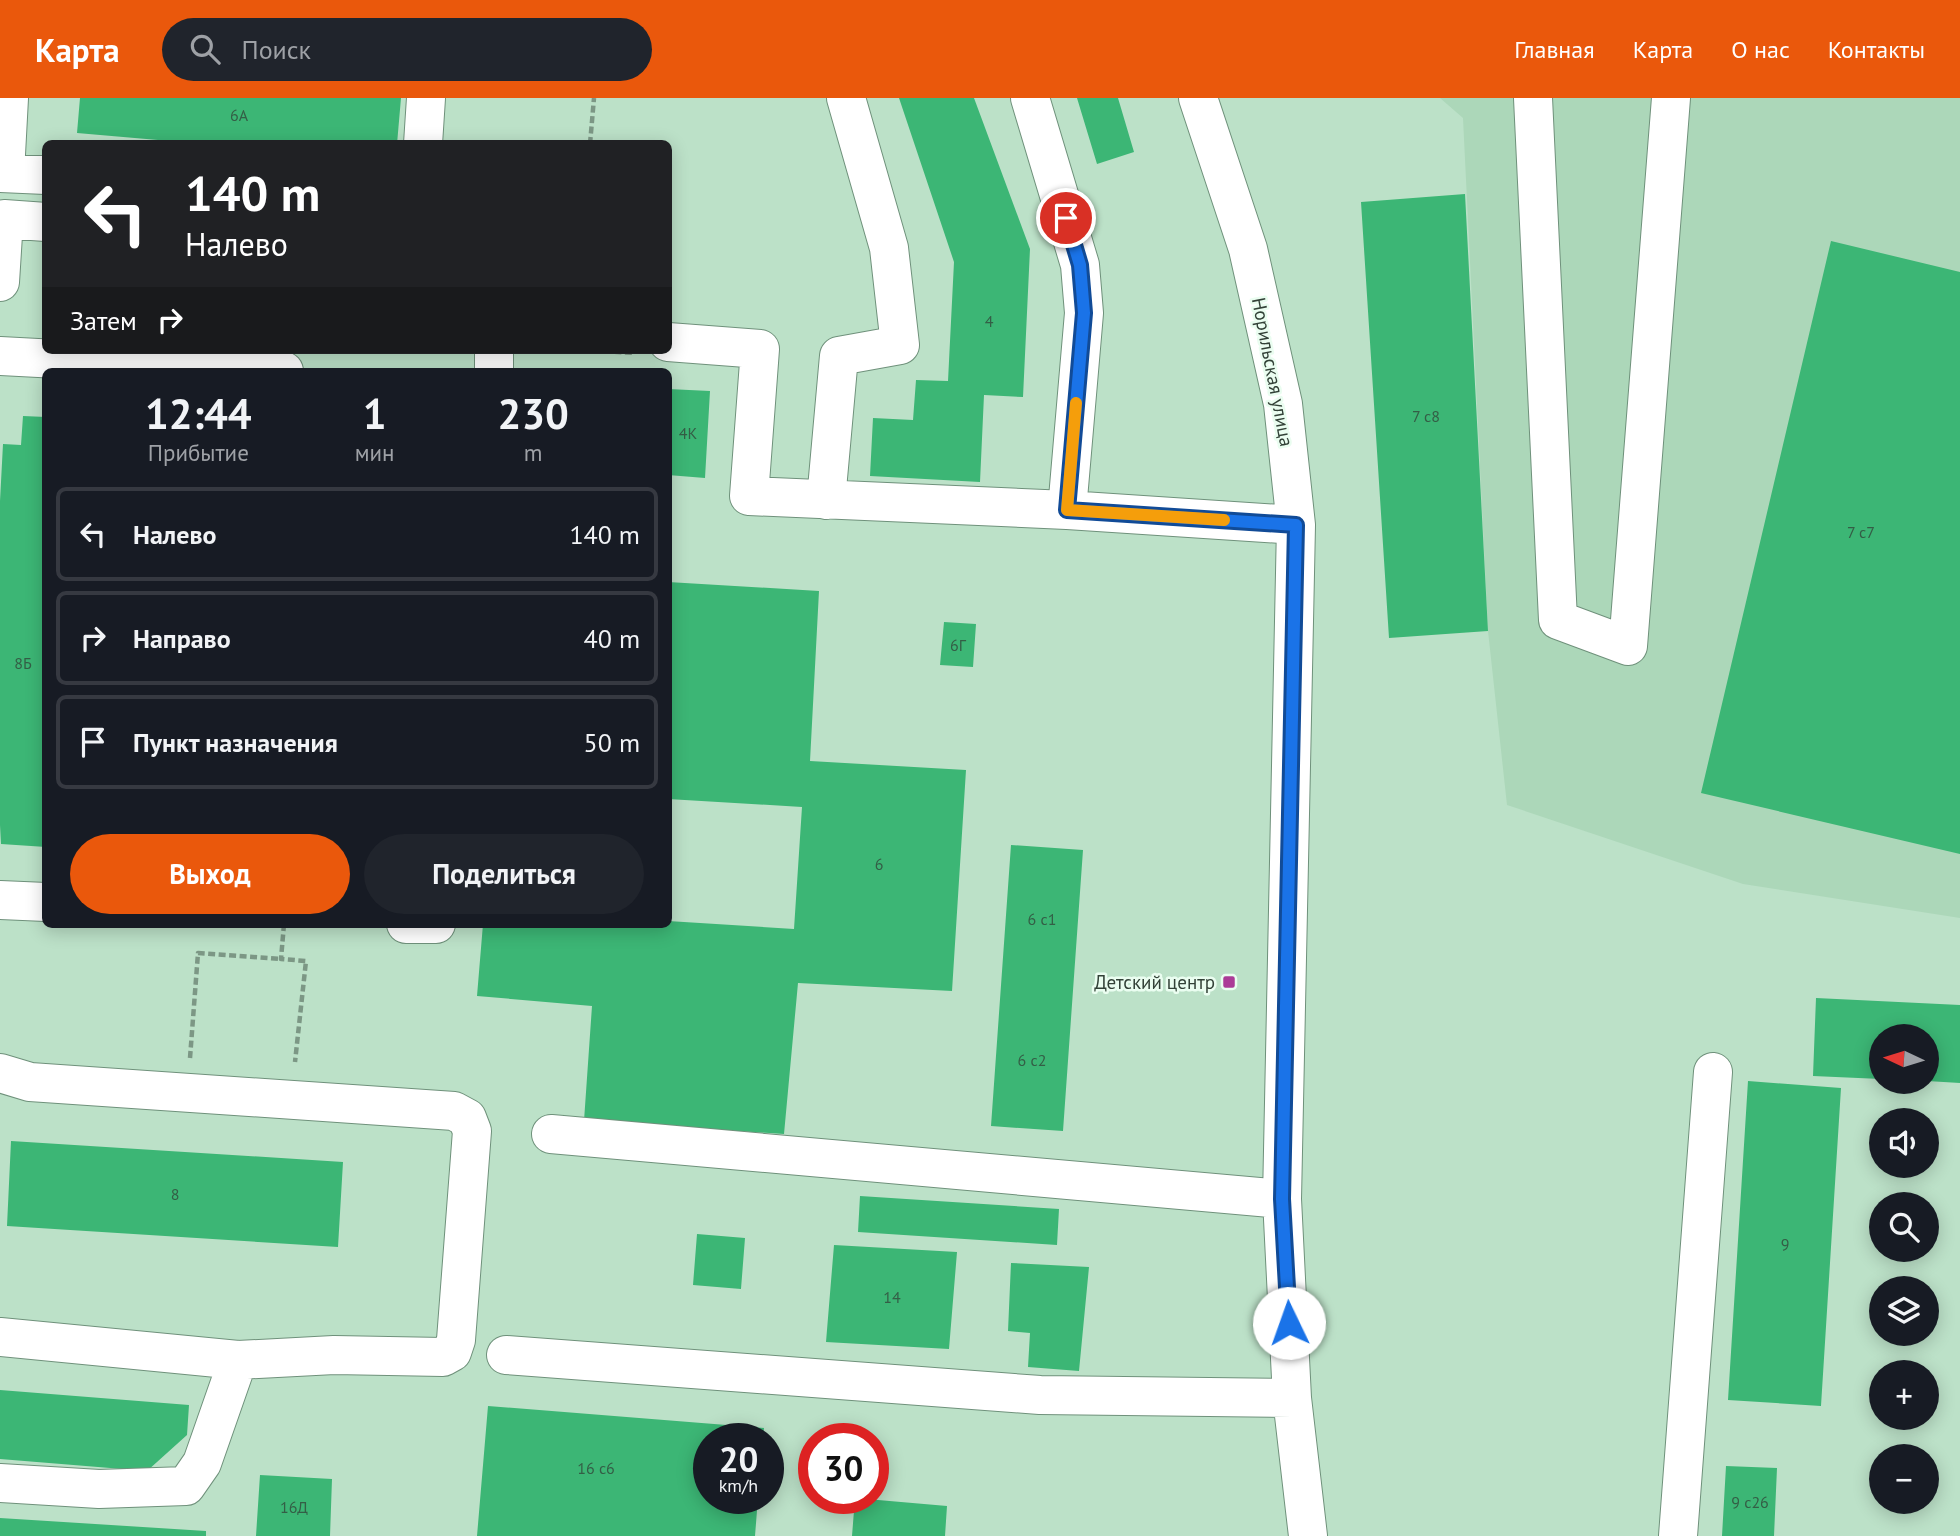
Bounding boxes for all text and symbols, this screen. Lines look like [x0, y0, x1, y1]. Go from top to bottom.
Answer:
search box [162, 18, 652, 81]
text: Карта [35, 28, 120, 71]
icon: search [186, 30, 224, 68]
text: Поиск [242, 33, 311, 66]
text: Главная [1514, 34, 1595, 65]
text: Карта [1633, 34, 1693, 65]
text: О нас [1731, 34, 1790, 65]
text: Контакты [1828, 34, 1925, 65]
house number: 6А [230, 105, 249, 125]
text: 140 m [185, 161, 320, 225]
icon: left [70, 168, 161, 259]
pin [1036, 188, 1096, 248]
icon: arrive [1047, 199, 1085, 237]
text: Налево [185, 223, 288, 265]
street label: Норильская улица [1247, 295, 1299, 449]
icon: right [151, 301, 189, 339]
text: Затем [70, 304, 137, 337]
house number: 4 [985, 311, 994, 331]
text: 12:44 [145, 386, 252, 441]
text: 1 [363, 386, 386, 441]
text: 230 [497, 386, 569, 441]
house number: 7 с8 [1412, 406, 1440, 426]
house number: 4К [679, 423, 697, 443]
text: Прибытие [148, 438, 249, 467]
text: мин [355, 438, 394, 467]
text: m [524, 438, 543, 467]
icon: left [74, 515, 112, 553]
text: Налево [133, 518, 217, 551]
text: 140 m [569, 518, 640, 551]
house number: 7 с7 [1847, 522, 1875, 542]
icon: right [74, 619, 112, 657]
text: Направо [133, 622, 231, 655]
text: 40 m [584, 622, 640, 655]
house number: 6Г [950, 635, 967, 655]
house number: 8Б [14, 653, 32, 673]
icon: arrive [74, 723, 112, 761]
text: Пункт назначения [133, 726, 338, 759]
text: 50 m [584, 726, 640, 759]
button: Выход [70, 834, 350, 914]
button: Поделиться [364, 834, 644, 914]
house number: 6 [875, 854, 883, 874]
house number: 6 с1 [1028, 909, 1056, 929]
place label: Детский центр [1094, 970, 1215, 994]
marker: Детский центр [1221, 974, 1237, 990]
north arrow [1869, 1024, 1939, 1094]
map controls [1869, 1024, 1939, 1514]
house number: 6 с2 [1018, 1050, 1046, 1070]
button: sound [1869, 1108, 1939, 1178]
house number: 8 [171, 1184, 179, 1204]
button: search [1869, 1192, 1939, 1262]
house number: 9 [1781, 1234, 1789, 1254]
button: layers [1869, 1276, 1939, 1346]
position arrow [1252, 1286, 1326, 1360]
house number: 14 [883, 1287, 901, 1307]
button: + [1869, 1360, 1939, 1430]
speed limit sign: 30 [798, 1423, 889, 1514]
text: 20 [719, 1436, 758, 1482]
button: − [1869, 1444, 1939, 1514]
house number: 16 с6 [577, 1458, 615, 1478]
text: km/h [719, 1474, 758, 1497]
house number: 9 с26 [1731, 1492, 1769, 1512]
house number: 16Д [280, 1497, 308, 1517]

